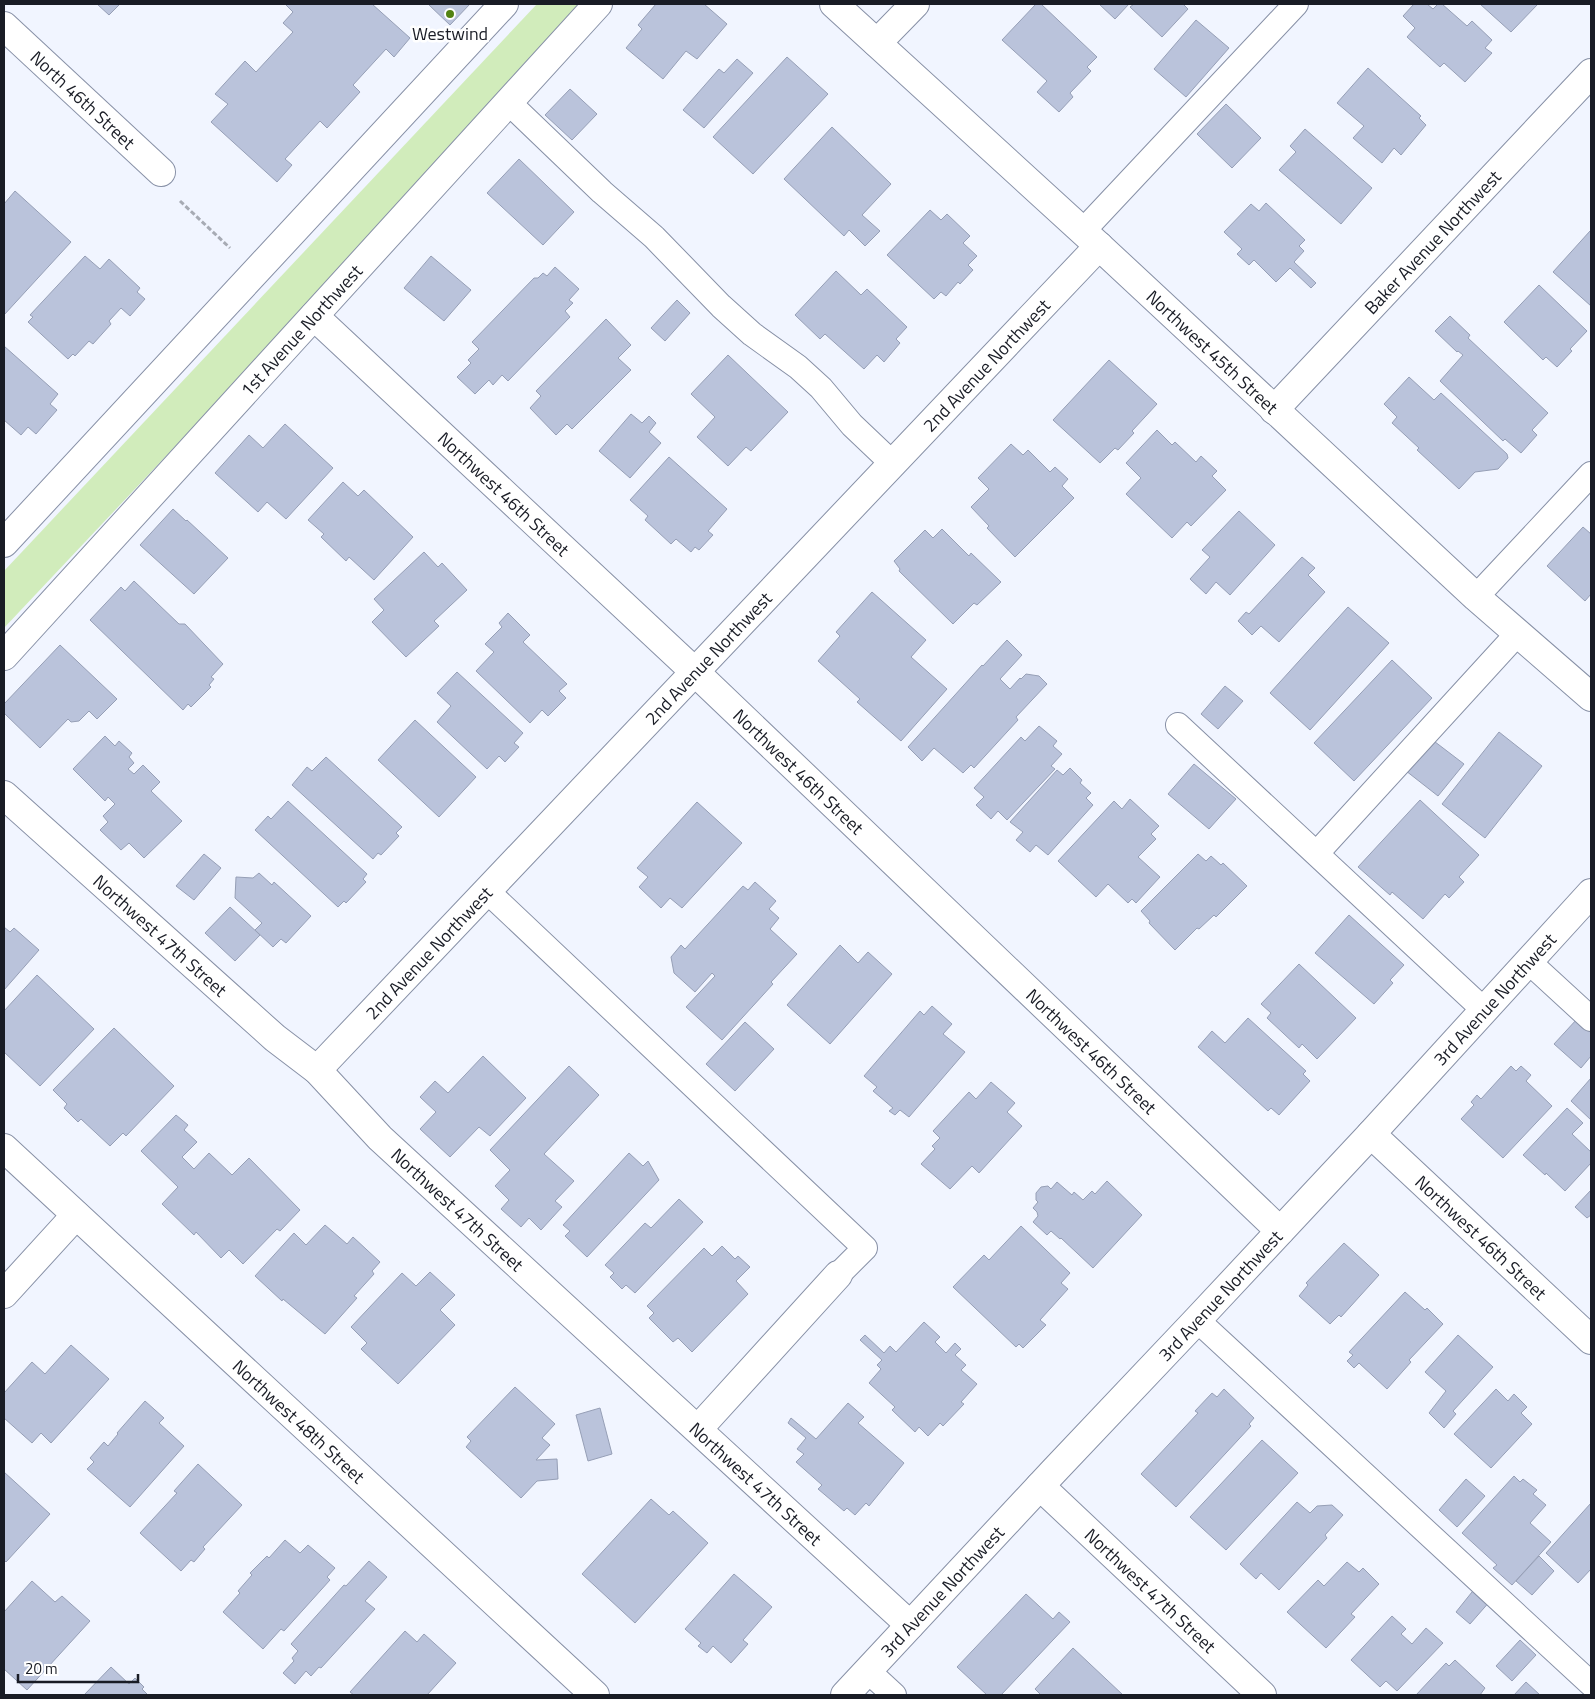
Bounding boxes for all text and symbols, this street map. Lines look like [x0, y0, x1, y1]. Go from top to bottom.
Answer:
marker: Westwind [444, 8, 456, 20]
place label: Westwind [412, 20, 488, 47]
street label: North 46th Street [25, 44, 142, 156]
street label: Baker Avenue Northwest [1358, 163, 1507, 320]
street label: 1st Avenue Northwest [234, 257, 369, 402]
street label: Northwest 45th Street [1140, 283, 1285, 421]
street label: 2nd Avenue Northwest [916, 292, 1057, 438]
street label: Northwest 46th Street [432, 425, 576, 562]
street label: 2nd Avenue Northwest [638, 585, 778, 731]
street label: Northwest 46th Street [727, 702, 871, 841]
street label: Northwest 47th Street [87, 868, 234, 1003]
street label: 2nd Avenue Northwest [359, 879, 499, 1025]
street label: 3rd Avenue Northwest [1427, 926, 1562, 1071]
street label: Northwest 46th Street [1020, 982, 1164, 1121]
street label: Northwest 47th Street [385, 1141, 531, 1278]
street label: Northwest 46th Street [1409, 1169, 1554, 1306]
street label: 3rd Avenue Northwest [1152, 1223, 1289, 1367]
street label: Northwest 48th Street [227, 1353, 372, 1490]
street label: Northwest 47th Street [684, 1415, 829, 1552]
street label: 3rd Avenue Northwest [874, 1519, 1011, 1663]
street label: Northwest 47th Street [1079, 1521, 1223, 1659]
scale bar [18, 1652, 138, 1684]
text: 20 m [25, 1657, 58, 1680]

